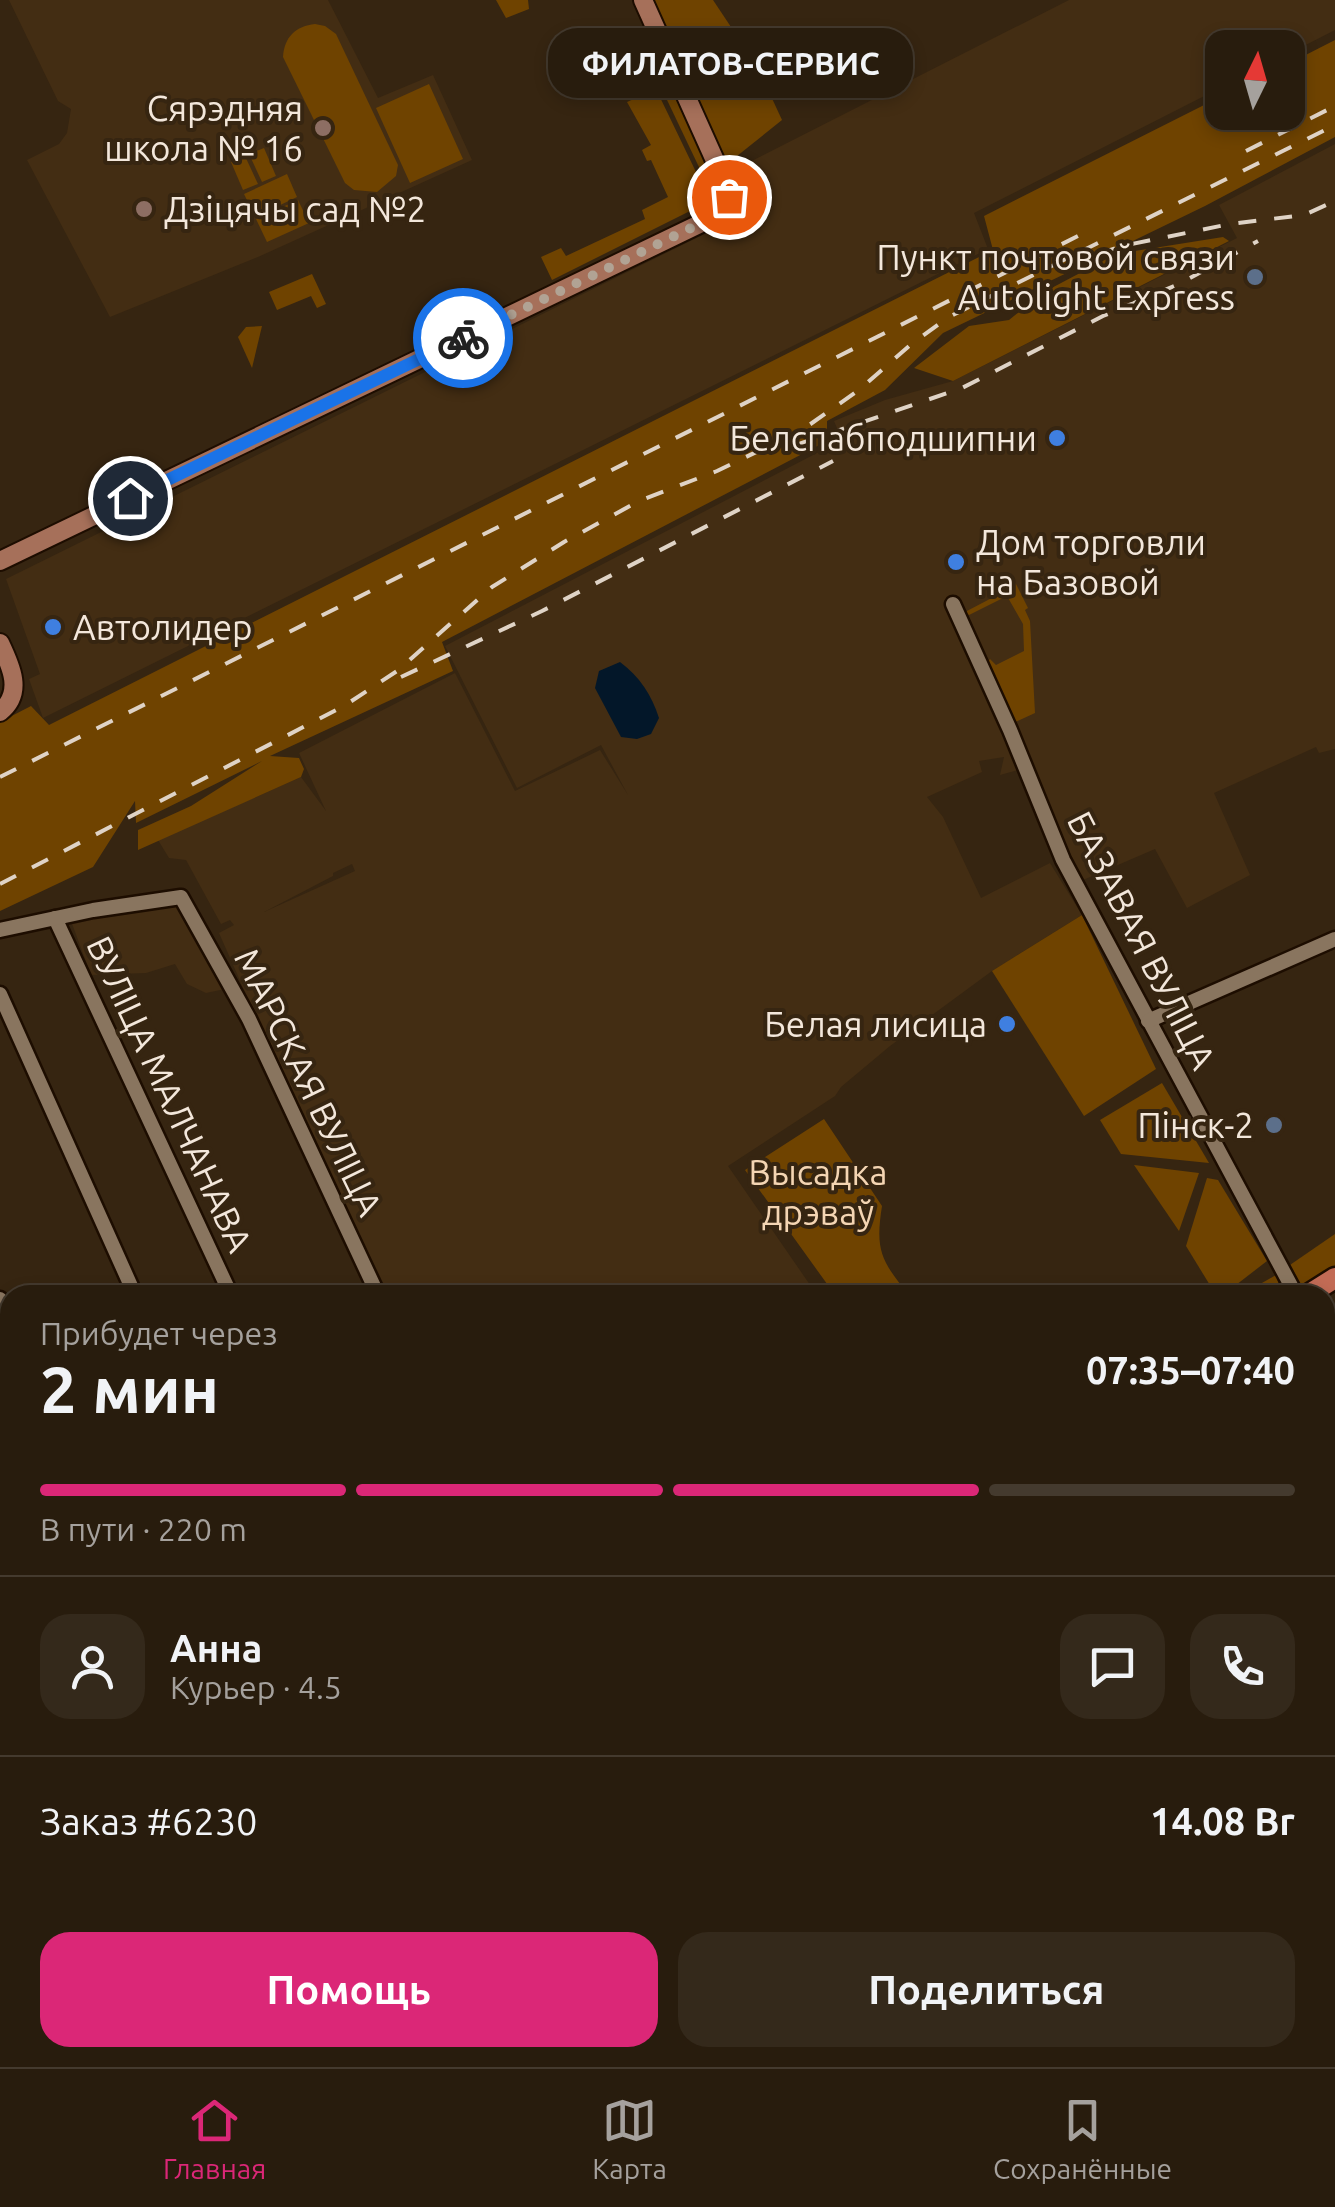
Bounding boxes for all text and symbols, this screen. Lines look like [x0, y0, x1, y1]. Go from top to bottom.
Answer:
callout: ФИЛАТОВ-СЕРВИС [546, 27, 912, 97]
north arrow [1205, 30, 1305, 130]
map controls [1205, 30, 1305, 130]
text: ФИЛАТОВ-СЕРВИС [581, 45, 880, 81]
place label: Сярэдняя школа № 16 [104, 88, 303, 168]
marker: Сярэдняя школа № 16 [312, 117, 334, 139]
pin [687, 155, 772, 240]
icon: bag [702, 170, 757, 225]
place label: Дзіцячы сад №2 [164, 189, 426, 229]
marker: Дзіцячы сад №2 [133, 198, 155, 220]
place label: Пункт почтовой связи Autolight Express [877, 237, 1235, 317]
marker: Пункт почтовой связи Autolight Express [1244, 266, 1266, 288]
courier [413, 288, 513, 388]
icon: bike [436, 311, 491, 366]
place label: Белспабподшипни [729, 418, 1037, 458]
marker: Белспабподшипни [1046, 427, 1068, 449]
pin [88, 456, 173, 541]
icon: home [103, 471, 158, 526]
place label: Дом торговли на Базовой [976, 522, 1206, 602]
marker: Дом торговли на Базовой [945, 551, 967, 573]
place label: Автолидер [73, 607, 253, 647]
marker: Автолидер [42, 616, 64, 638]
street label: БАЗАВАЯ ВУЛІЦА [1060, 805, 1224, 1076]
street label: ВУЛІЦА МАЛЧАНАВА [79, 930, 261, 1258]
street label: МАРСКАЯ ВУЛІЦА [227, 942, 391, 1222]
place label: Белая лисица [764, 1004, 987, 1044]
marker: Белая лисица [996, 1013, 1018, 1035]
place label: Пінск-2 [1137, 1105, 1254, 1145]
marker: Пінск-2 [1263, 1114, 1285, 1136]
park label: Высадка дрэваў [748, 1152, 888, 1232]
text: Прибудет через [40, 1315, 278, 1351]
text: 07:35–07:40 [1086, 1349, 1295, 1391]
text: 2 мин [40, 1352, 219, 1425]
text: В пути · 220 m [40, 1511, 247, 1547]
button: person [40, 1614, 145, 1719]
button: chat [1060, 1614, 1165, 1719]
button: phone [1190, 1614, 1295, 1719]
text: Анна [170, 1627, 262, 1669]
text: Курьер · 4.5 [170, 1669, 342, 1705]
text: Заказ #6230 [40, 1800, 258, 1842]
text: 14.08 Br [1150, 1800, 1295, 1842]
button: Помощь [40, 1932, 658, 2047]
button: Поделиться [678, 1932, 1295, 2047]
tab: Главная [163, 2093, 266, 2184]
tab: Карта [592, 2093, 667, 2184]
tab: Сохранённые [993, 2093, 1172, 2184]

